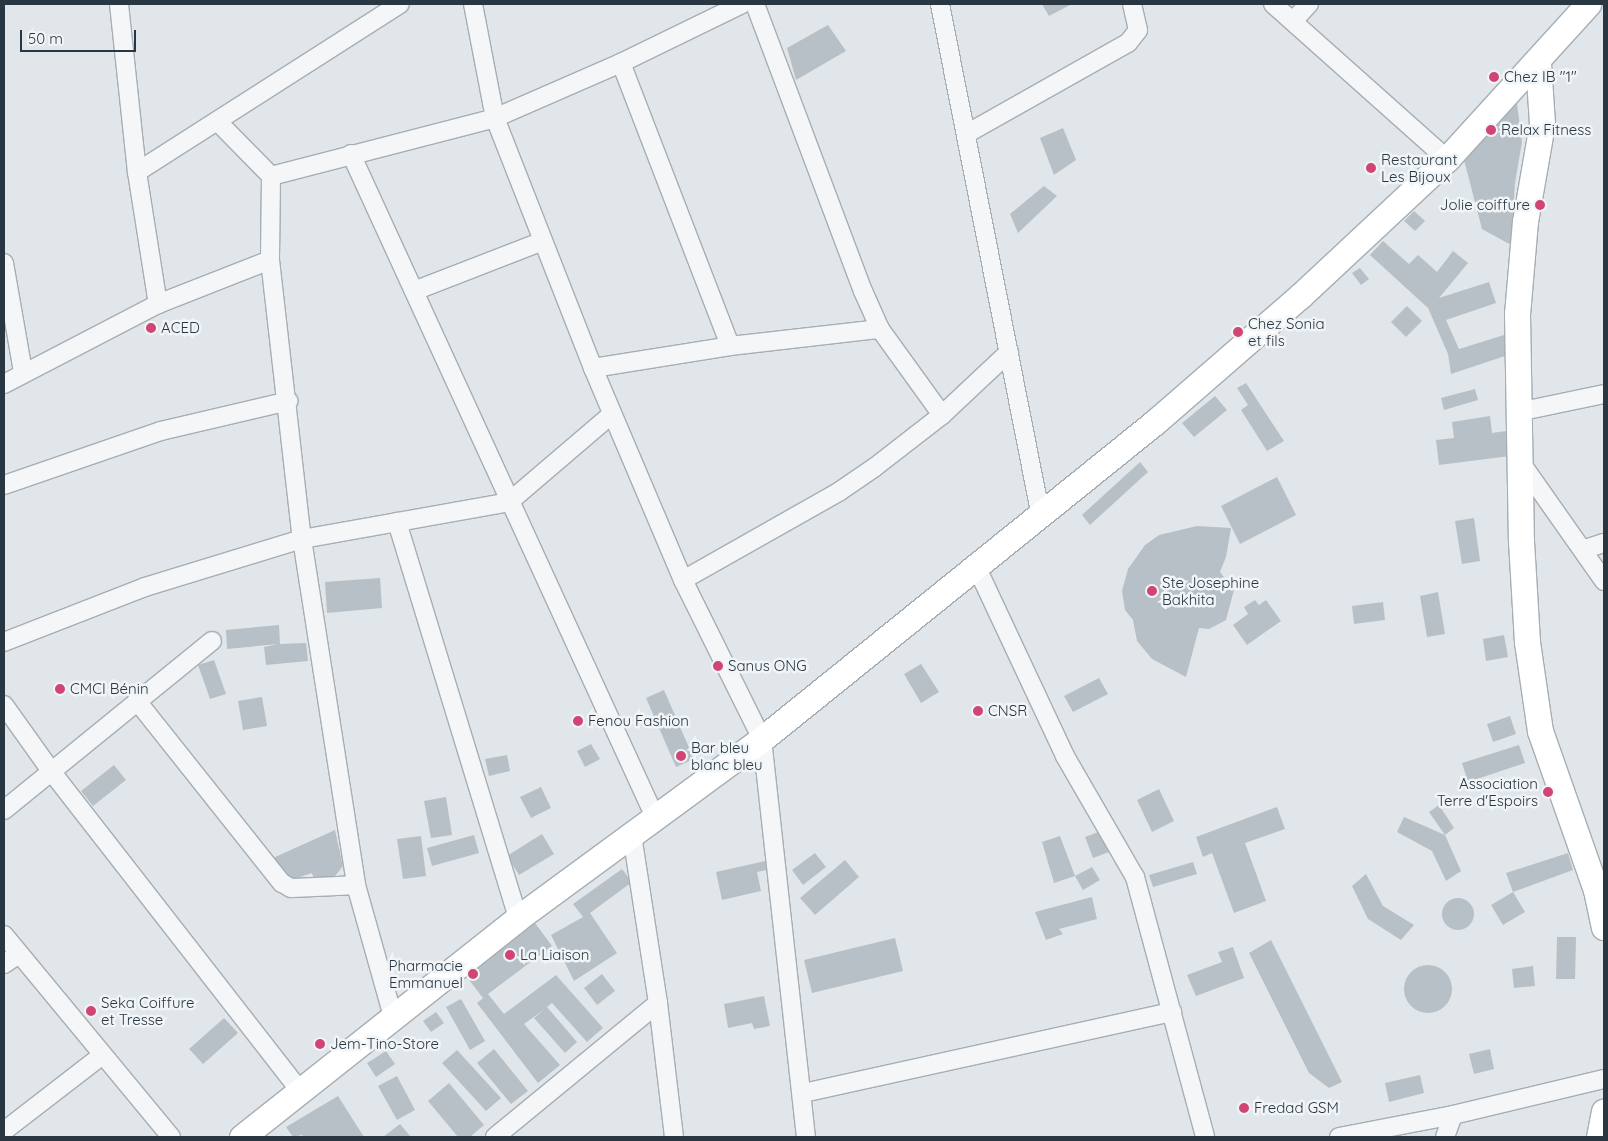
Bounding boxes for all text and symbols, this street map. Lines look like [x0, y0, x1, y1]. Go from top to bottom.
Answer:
scale bar [22, 20, 139, 52]
text: 50 m [28, 29, 63, 48]
place label: Chez IB "1" [1504, 68, 1577, 86]
marker: Chez IB "1" [1488, 71, 1500, 83]
place label: Relax Fitness [1501, 121, 1591, 139]
marker: Relax Fitness [1485, 124, 1497, 136]
place label: Restaurant Les Bijoux [1381, 150, 1457, 185]
marker: Restaurant Les Bijoux [1365, 162, 1377, 174]
place label: Jolie coiffure [1440, 196, 1530, 214]
marker: Jolie coiffure [1534, 199, 1546, 211]
place label: Chez Sonia et fils [1248, 314, 1325, 349]
place label: ACED [161, 319, 200, 337]
marker: ACED [145, 322, 157, 334]
marker: Chez Sonia et fils [1232, 326, 1244, 338]
place label: Ste Josephine Bakhita [1162, 573, 1259, 608]
marker: Ste Josephine Bakhita [1146, 585, 1158, 597]
place label: Sanus ONG [728, 657, 807, 675]
marker: Sanus ONG [712, 660, 724, 672]
place label: CMCI Bénin [70, 680, 149, 698]
marker: CMCI Bénin [54, 683, 66, 695]
place label: CNSR [988, 702, 1027, 720]
marker: CNSR [972, 705, 984, 717]
place label: Fenou Fashion [588, 712, 689, 730]
marker: Fenou Fashion [572, 715, 584, 727]
place label: Bar bleu blanc bleu [691, 738, 763, 773]
marker: Bar bleu blanc bleu [675, 750, 687, 762]
place label: Association Terre d'Espoirs [1437, 774, 1538, 809]
marker: Association Terre d'Espoirs [1542, 786, 1554, 798]
place label: La Liaison [520, 946, 589, 964]
marker: La Liaison [504, 949, 516, 961]
place label: Pharmacie Emmanuel [388, 956, 463, 991]
marker: Pharmacie Emmanuel [467, 968, 479, 980]
place label: Seka Coiffure et Tresse [101, 993, 194, 1028]
marker: Seka Coiffure et Tresse [85, 1005, 97, 1017]
place label: Jem-Tino-Store [330, 1035, 439, 1053]
marker: Jem-Tino-Store [314, 1038, 326, 1050]
place label: Fredad GSM [1254, 1099, 1339, 1117]
marker: Fredad GSM [1238, 1102, 1250, 1114]

